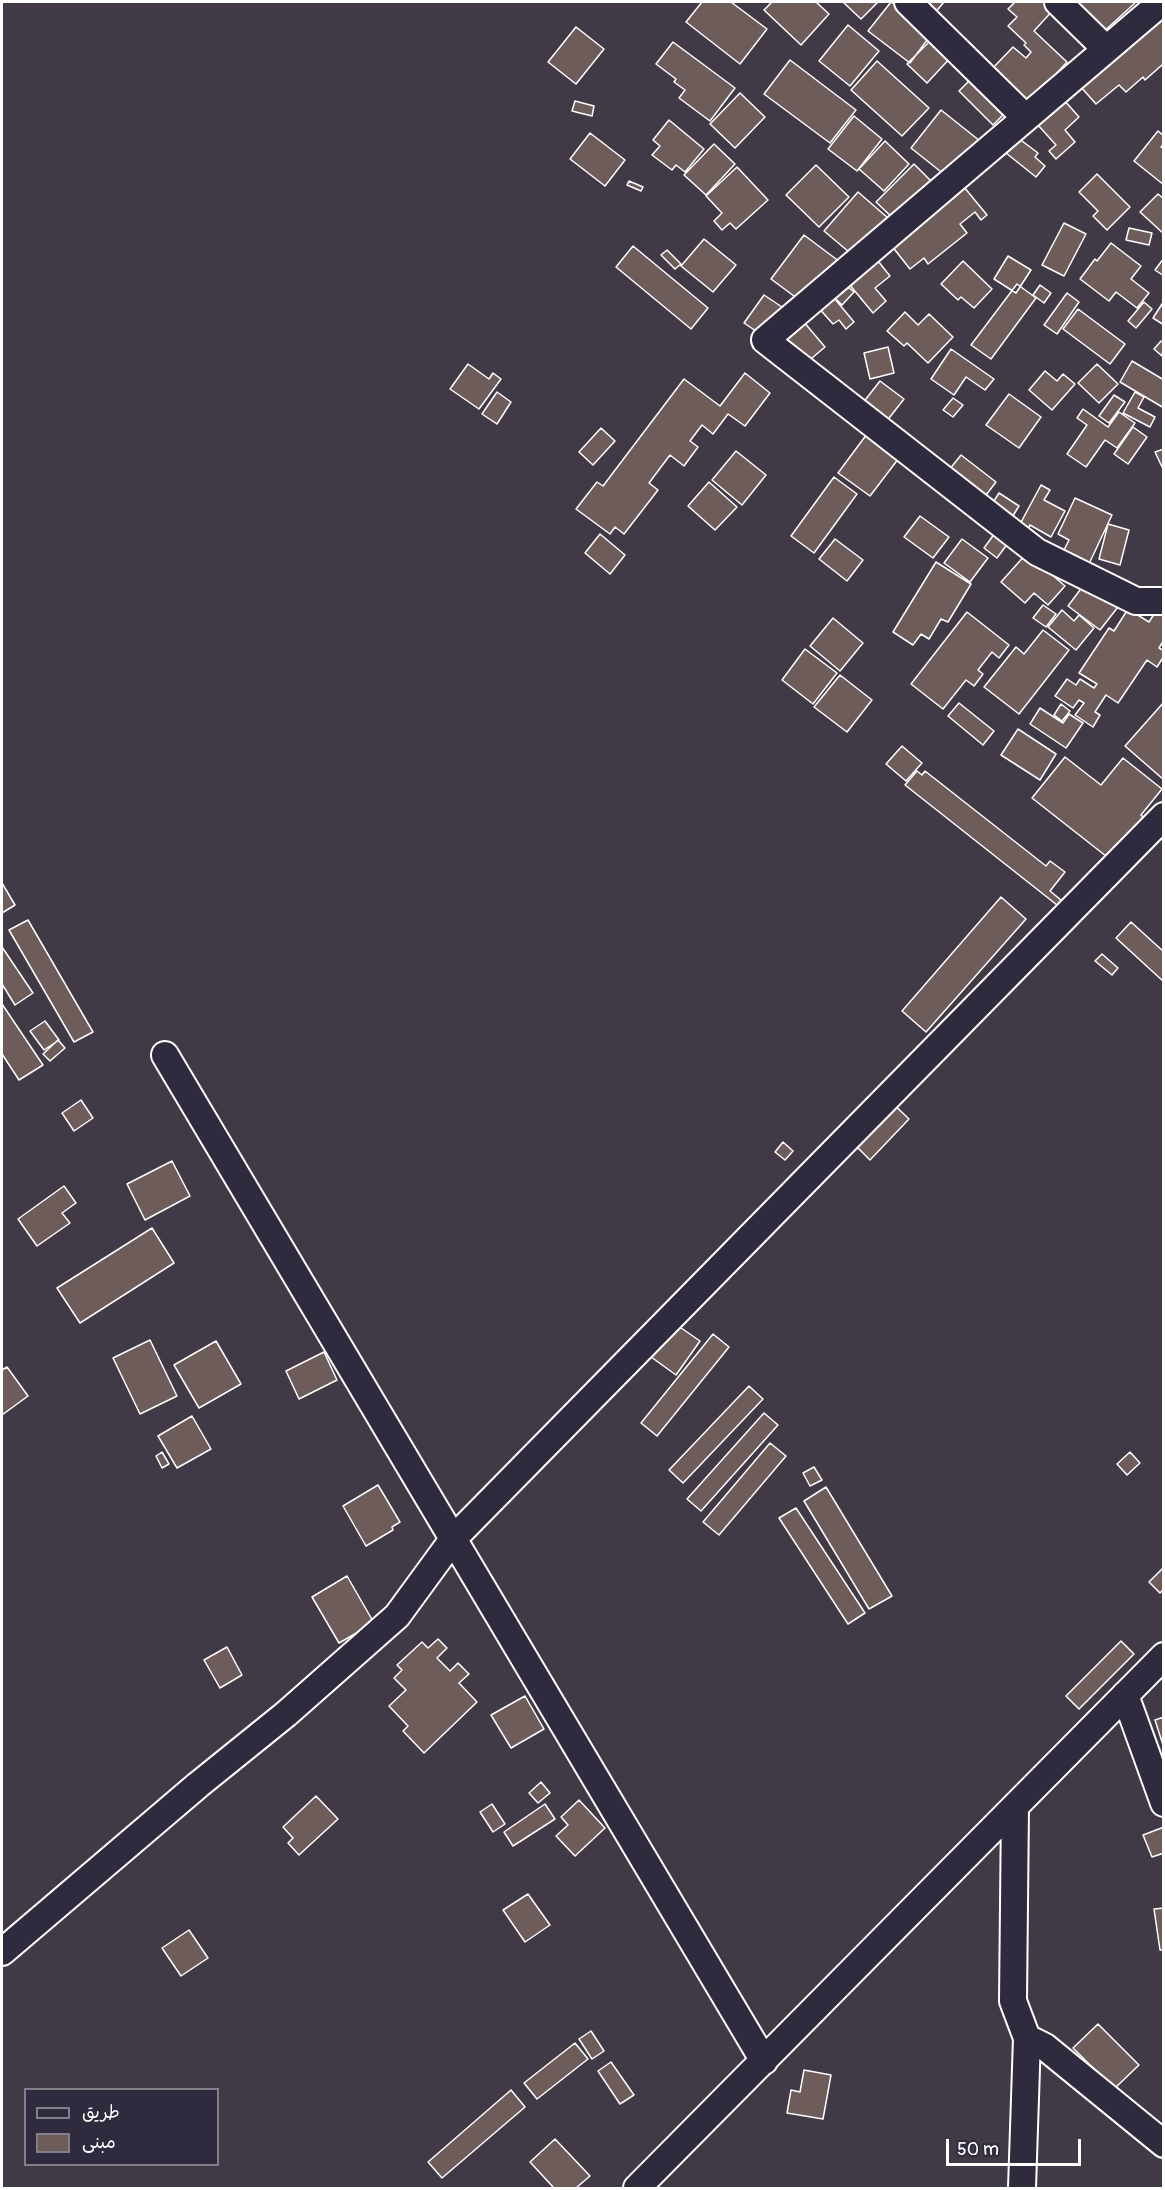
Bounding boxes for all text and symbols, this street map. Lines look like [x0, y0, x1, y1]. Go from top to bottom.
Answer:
legend [24, 2088, 219, 2166]
text: طريق [82, 2101, 120, 2124]
scale bar [949, 2127, 1084, 2165]
text: مبنى [82, 2131, 116, 2154]
text: 50 m [957, 2138, 999, 2161]

